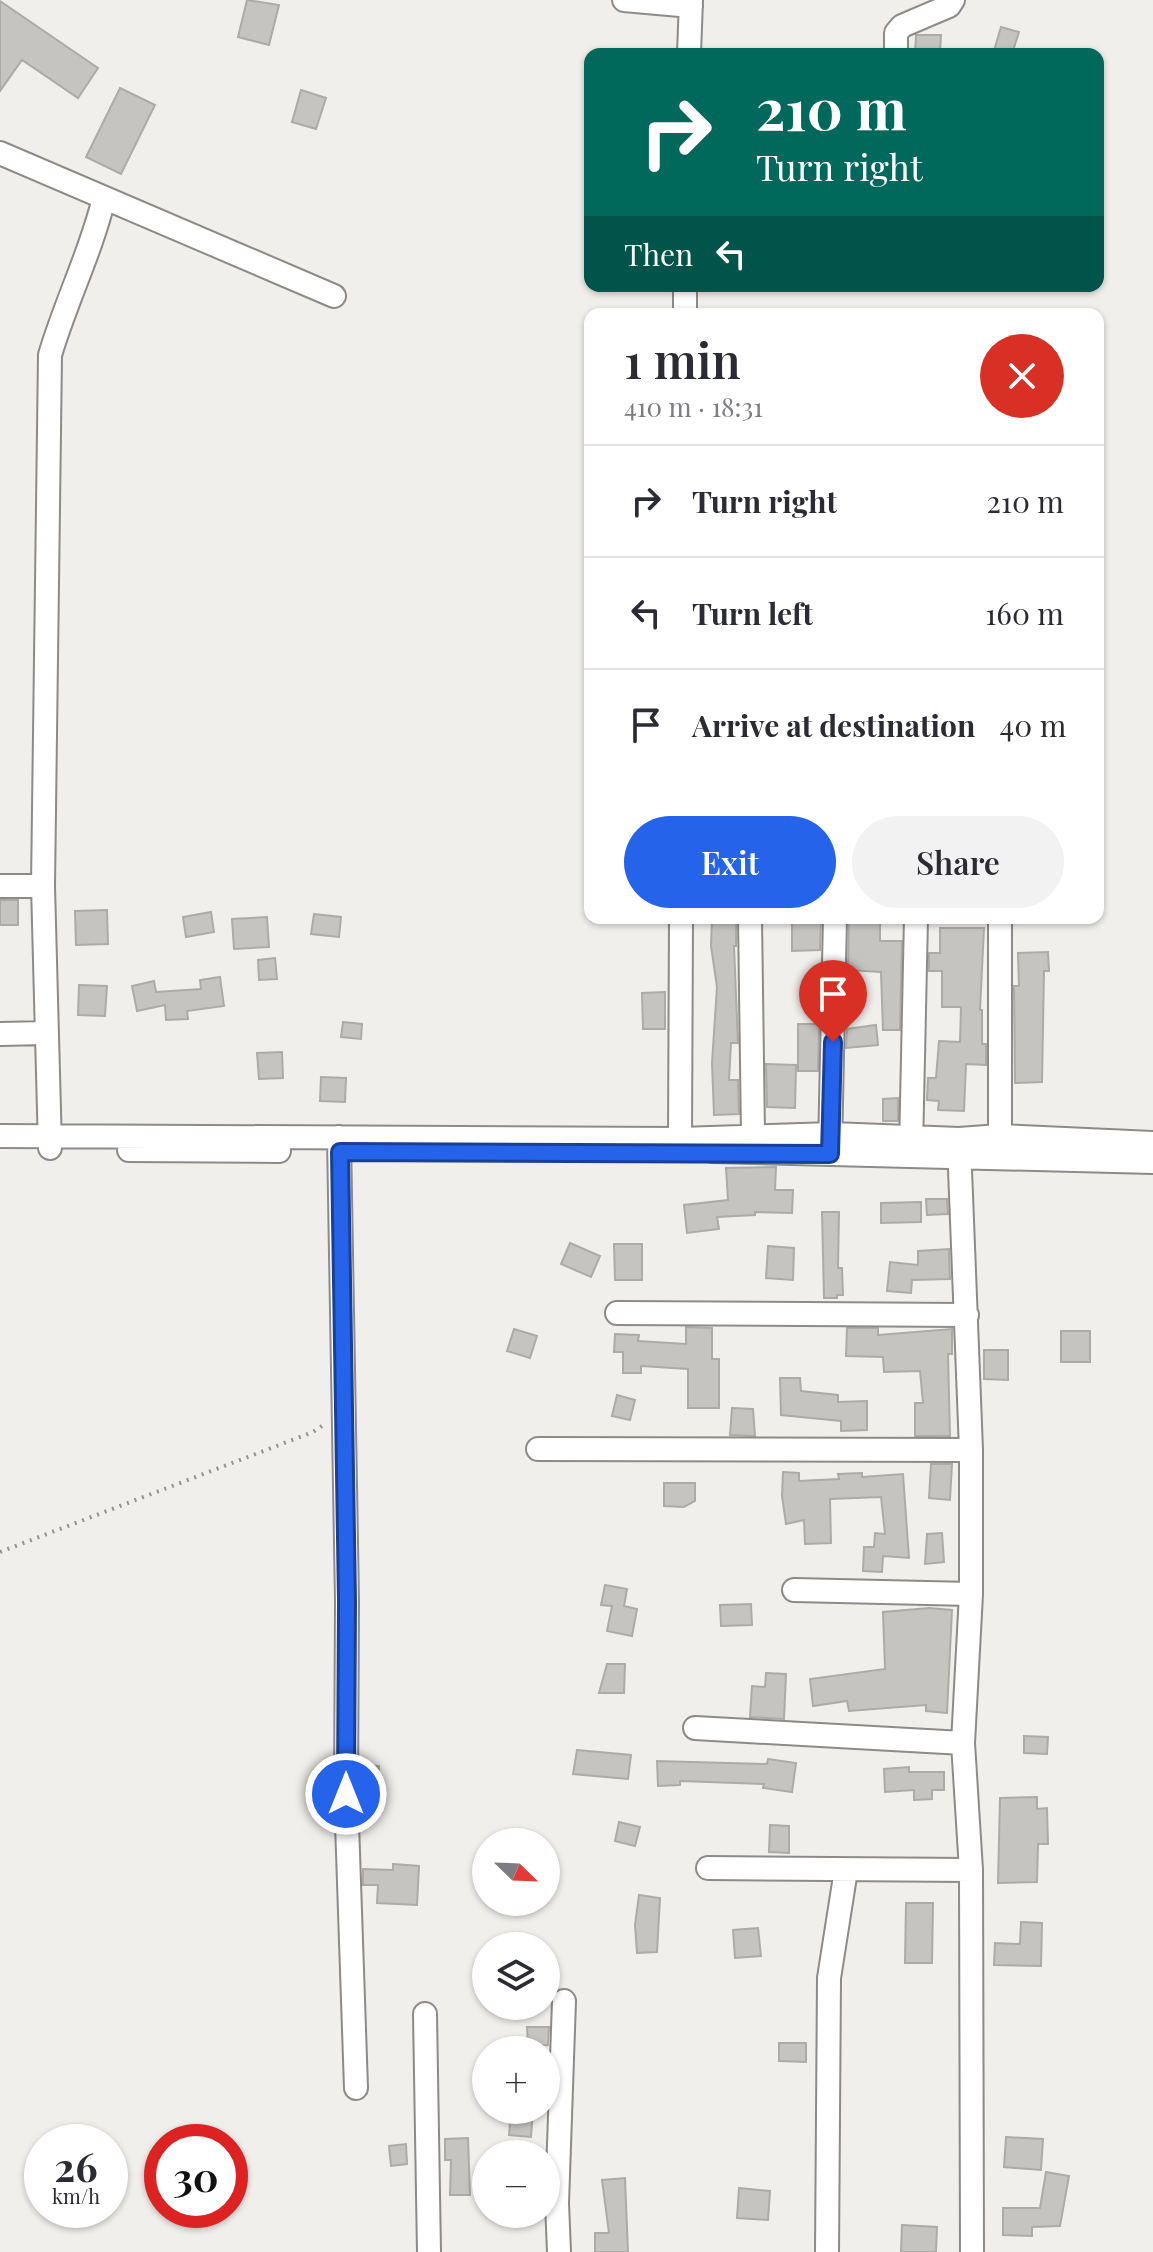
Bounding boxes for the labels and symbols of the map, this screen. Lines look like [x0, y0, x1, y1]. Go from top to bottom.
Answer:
pin [799, 960, 867, 1042]
position arrow [304, 1752, 388, 1836]
north arrow [472, 1828, 560, 1916]
speed limit sign: 30 [144, 2124, 248, 2228]

